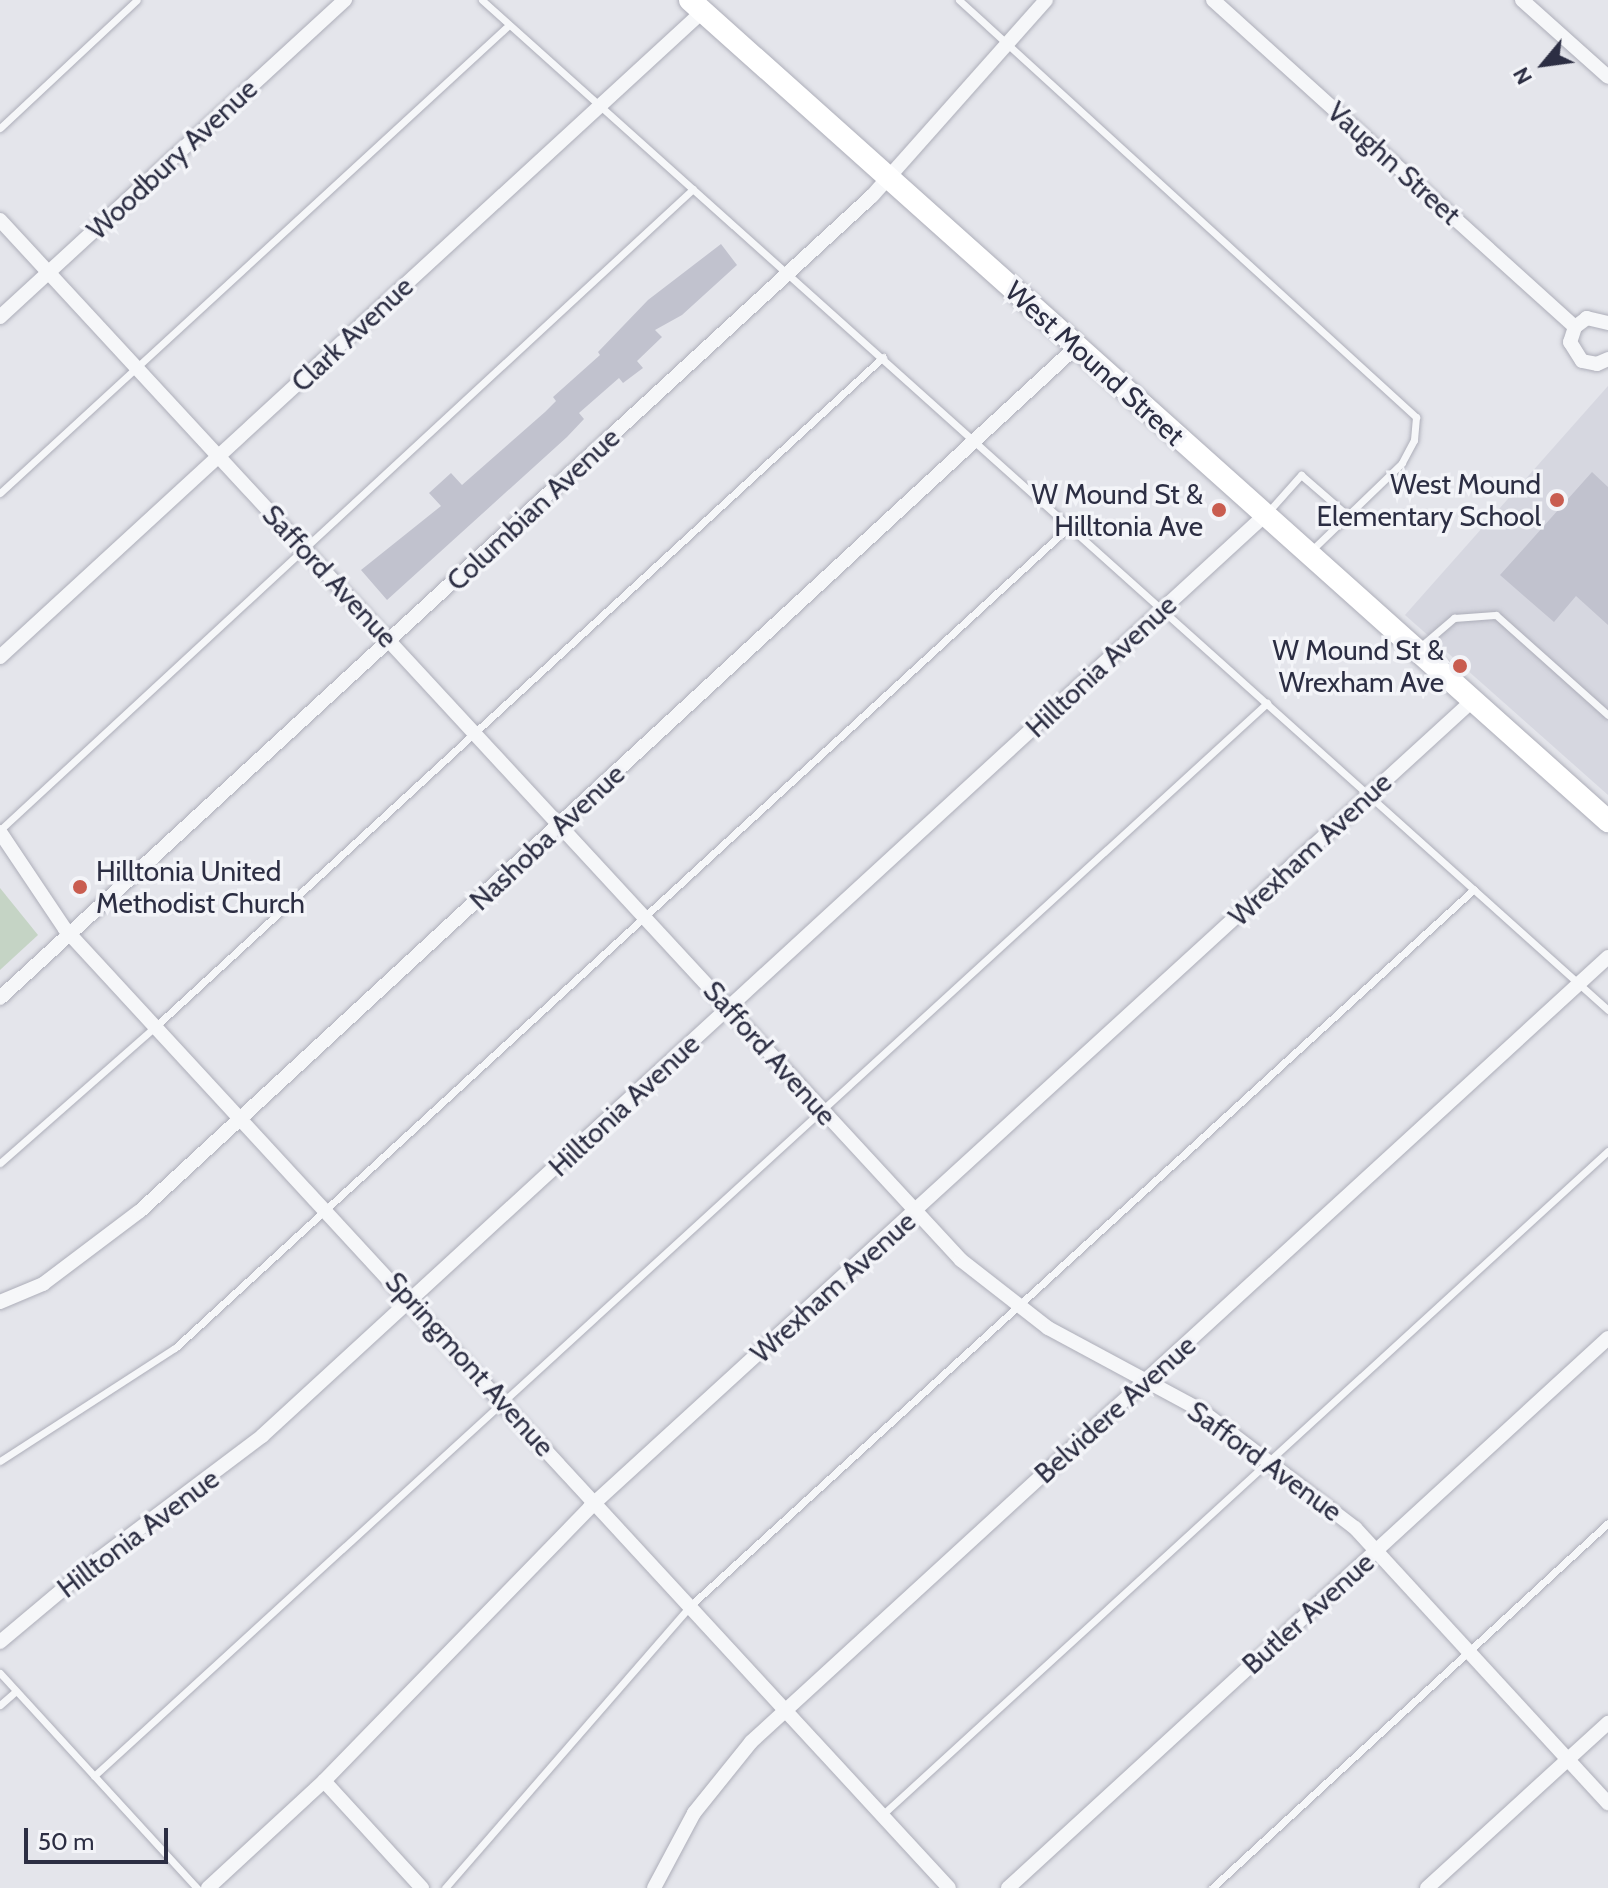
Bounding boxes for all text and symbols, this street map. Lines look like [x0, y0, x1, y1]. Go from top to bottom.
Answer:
north arrow [1504, 24, 1584, 104]
text: N [1507, 63, 1538, 89]
street label: Woodbury Avenue [80, 72, 264, 246]
street label: Vaughn Street [1321, 95, 1467, 231]
street label: Clark Avenue [284, 269, 420, 399]
street label: West Mound Street [999, 274, 1191, 452]
street label: Columbian Avenue [440, 420, 626, 598]
place label: West Mound Elementary School [1317, 467, 1541, 533]
place label: W Mound St & Hilltonia Ave [1031, 477, 1203, 543]
marker: West Mound Elementary School [1548, 491, 1566, 509]
street label: Safford Avenue [256, 498, 404, 654]
marker: W Mound St & Hilltonia Ave [1210, 501, 1228, 519]
street label: Hilltonia Avenue [1019, 588, 1183, 744]
place label: W Mound St & Wrexham Ave [1272, 633, 1444, 699]
marker: W Mound St & Wrexham Ave [1451, 657, 1469, 675]
street label: Nashoba Avenue [463, 757, 631, 917]
street label: Wrexham Avenue [1222, 765, 1398, 933]
place label: Hilltonia United Methodist Church [96, 854, 305, 920]
marker: Hilltonia United Methodist Church [71, 878, 89, 896]
street label: Safford Avenue [696, 974, 844, 1132]
street label: Hilltonia Avenue [542, 1027, 706, 1183]
street label: Wrexham Avenue [744, 1204, 922, 1370]
street label: Springmont Avenue [379, 1265, 561, 1463]
street label: Belvidere Avenue [1028, 1328, 1202, 1490]
street label: Safford Avenue [1181, 1394, 1349, 1528]
street label: Hilltonia Avenue [51, 1461, 225, 1605]
street label: Butler Avenue [1235, 1545, 1381, 1681]
scale bar [28, 1812, 172, 1862]
text: 50 m [38, 1827, 94, 1856]

